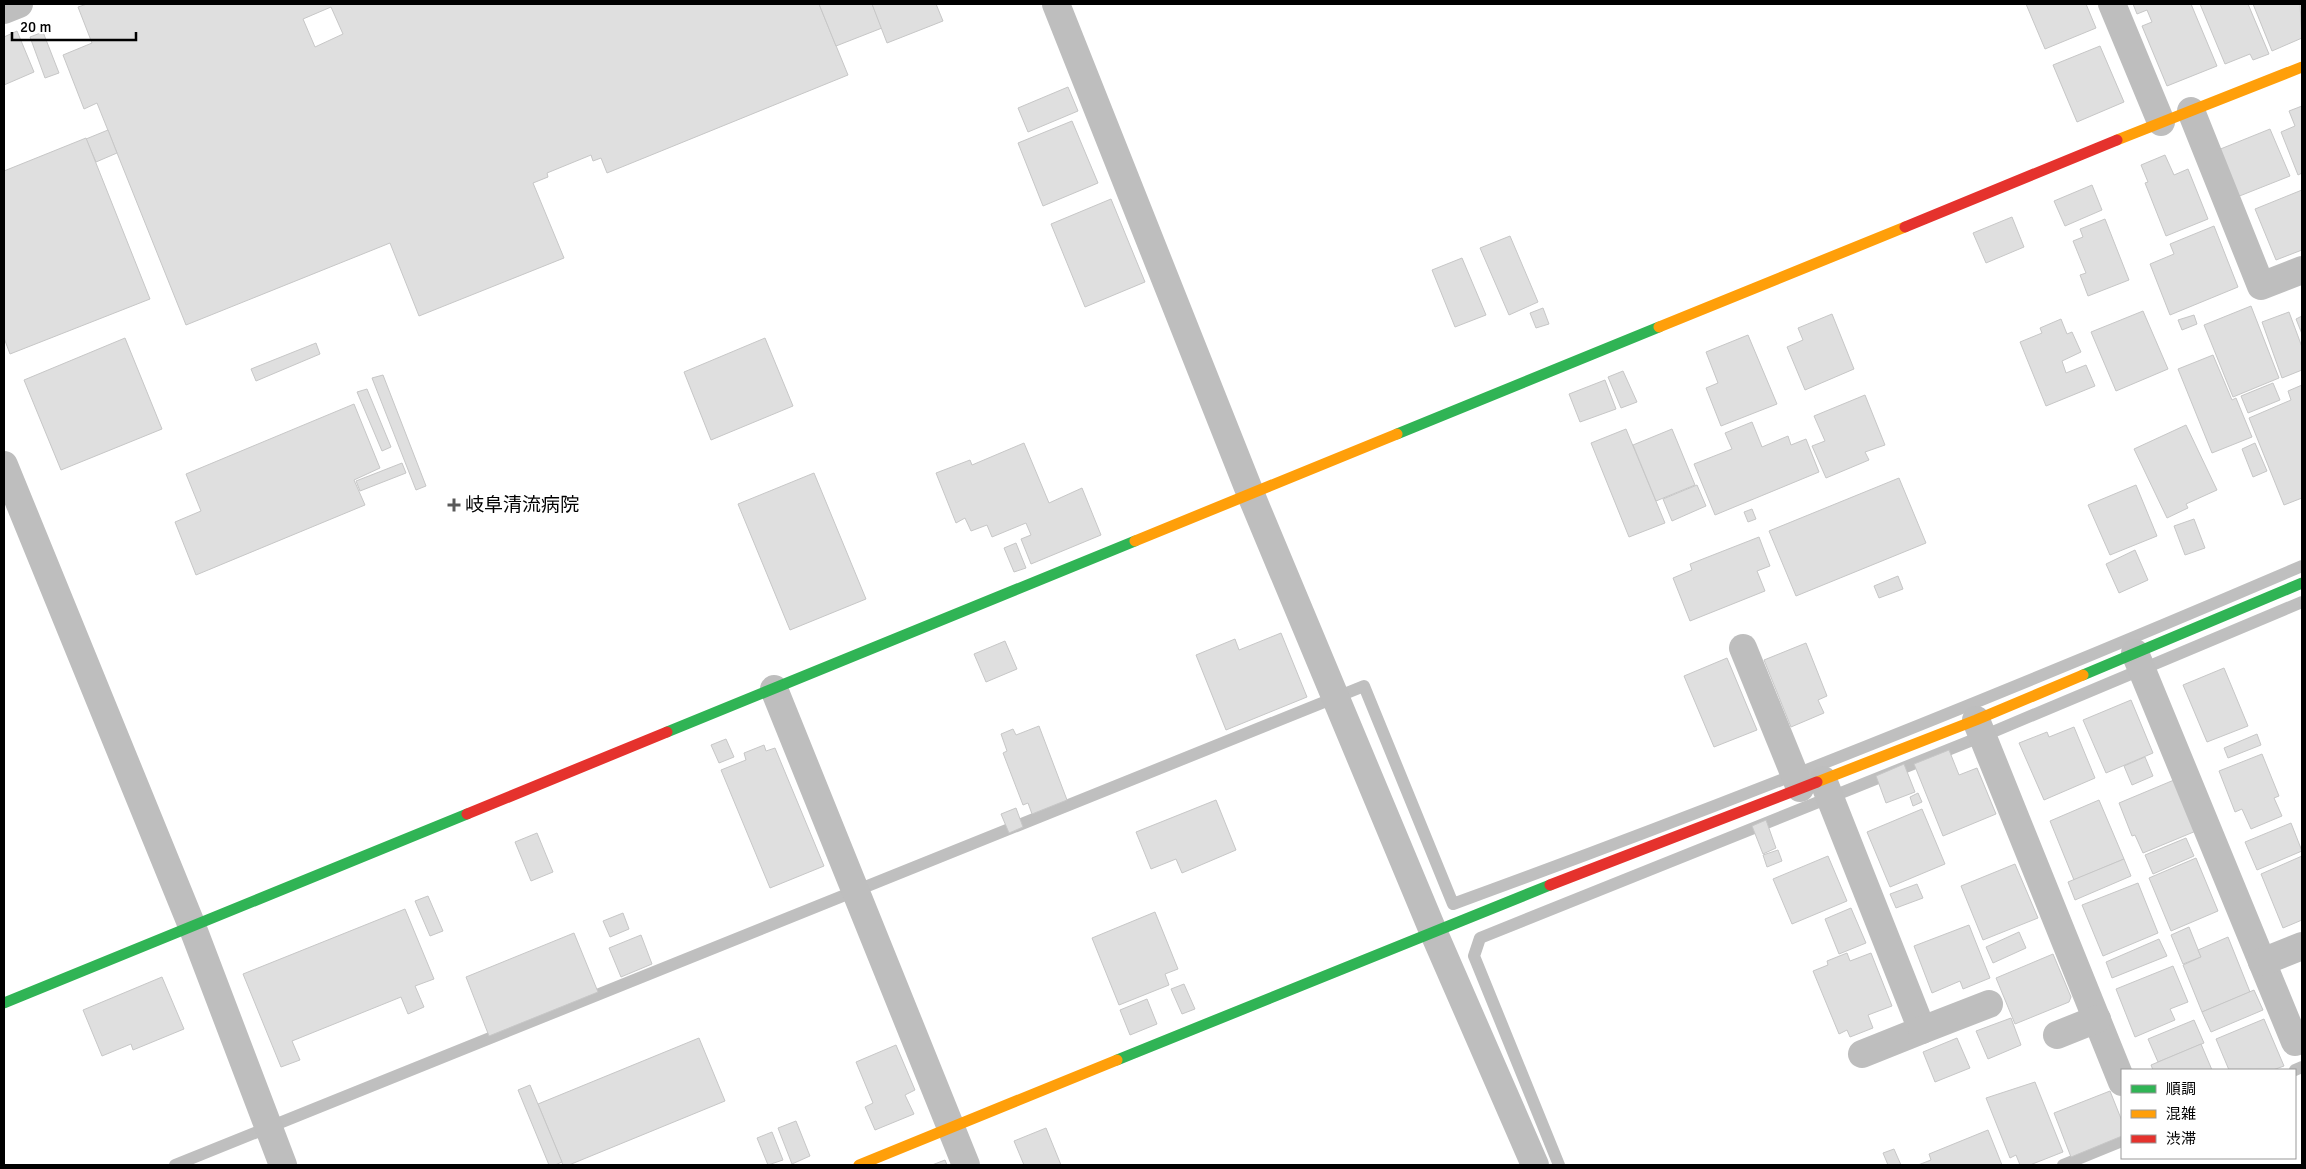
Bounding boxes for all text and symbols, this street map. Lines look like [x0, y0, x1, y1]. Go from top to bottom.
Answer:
scale bar [12, 10, 136, 42]
text: 20 m [20, 18, 51, 36]
place label: 岐阜清流病院 [465, 493, 579, 517]
marker: 岐阜清流病院 [447, 498, 461, 512]
legend [2121, 1069, 2296, 1159]
text: 順調 [2166, 1080, 2196, 1098]
text: 混雑 [2166, 1105, 2196, 1123]
text: 渋滞 [2166, 1130, 2196, 1148]

